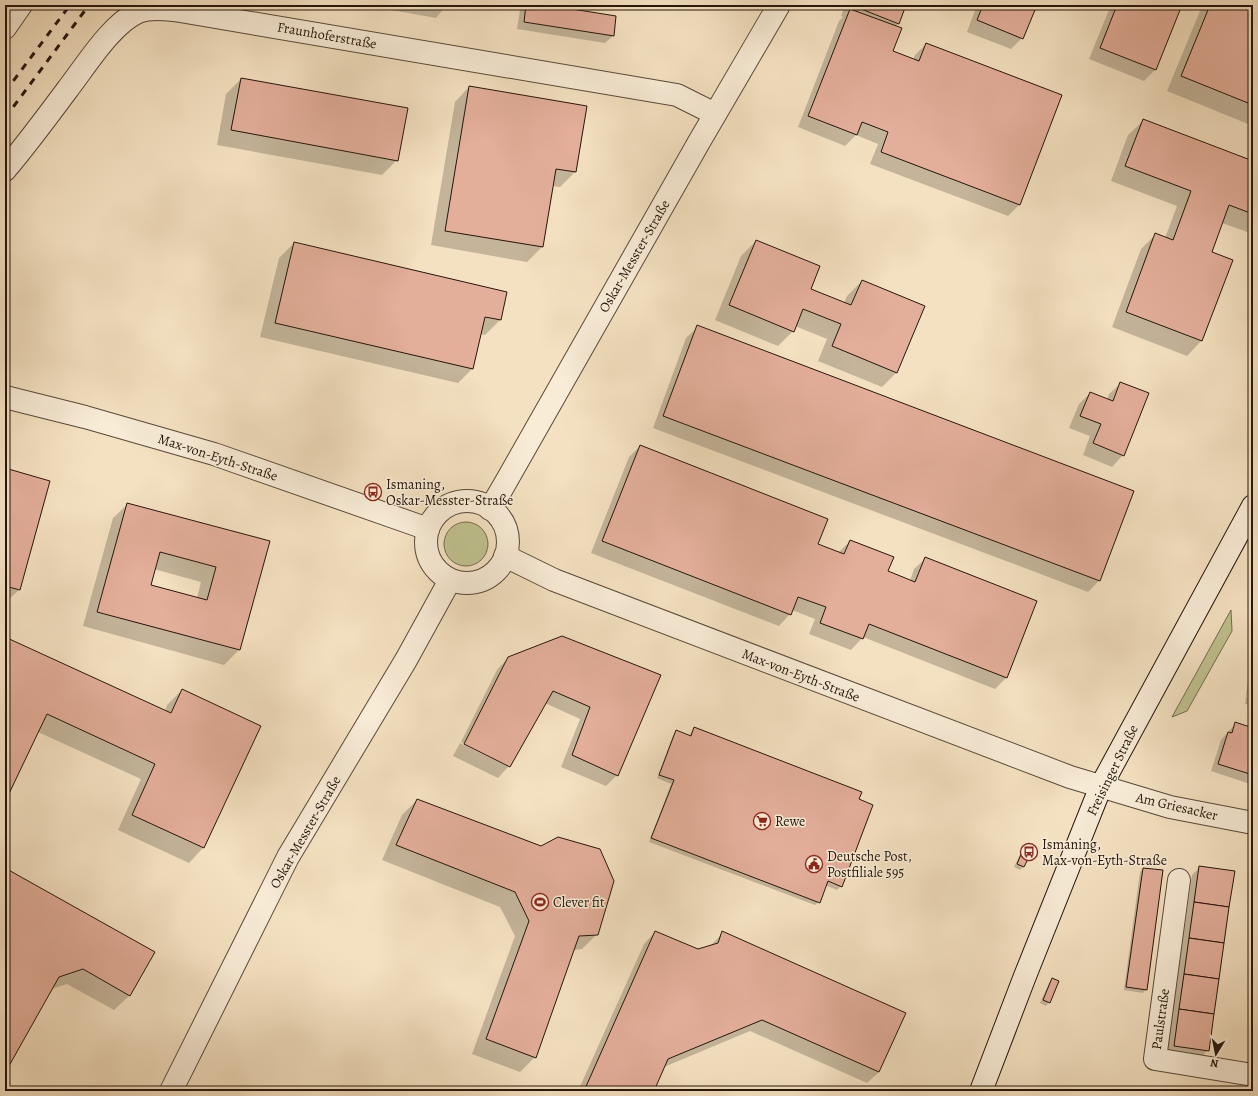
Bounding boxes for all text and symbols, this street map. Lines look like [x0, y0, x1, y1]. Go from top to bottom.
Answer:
street label: Fraunhoferstraße [276, 17, 378, 54]
street label: Oskar-Messter-Straße [594, 196, 674, 316]
street label: Max-von-Eyth-Straße [156, 429, 280, 486]
place label: Ismaning, Oskar-Messter-Straße [386, 475, 513, 510]
bus stop icon: Ismaning, Oskar-Messter-Straße [363, 482, 383, 502]
street label: Max-von-Eyth-Straße [739, 644, 863, 707]
street label: Freisinger Straße [1082, 721, 1143, 819]
street label: Oskar-Messter-Straße [265, 772, 345, 892]
street label: Am Griesacker [1133, 788, 1220, 825]
supermarket icon: Rewe [752, 811, 772, 831]
place label: Rewe [775, 812, 805, 831]
place label: Ismaning, Max-von-Eyth-Straße [1042, 835, 1167, 870]
bus stop icon: Ismaning, Max-von-Eyth-Straße [1019, 842, 1039, 862]
place label: Deutsche Post, Postfiliale 595 [827, 847, 912, 882]
public building icon: Deutsche Post, Postfiliale 595 [804, 854, 824, 874]
sports icon: Clever fit [530, 892, 550, 912]
place label: Clever fit [553, 893, 605, 912]
street label: Paulstraße [1147, 987, 1174, 1051]
north arrow [1196, 1034, 1236, 1074]
text: N [1209, 1055, 1220, 1071]

